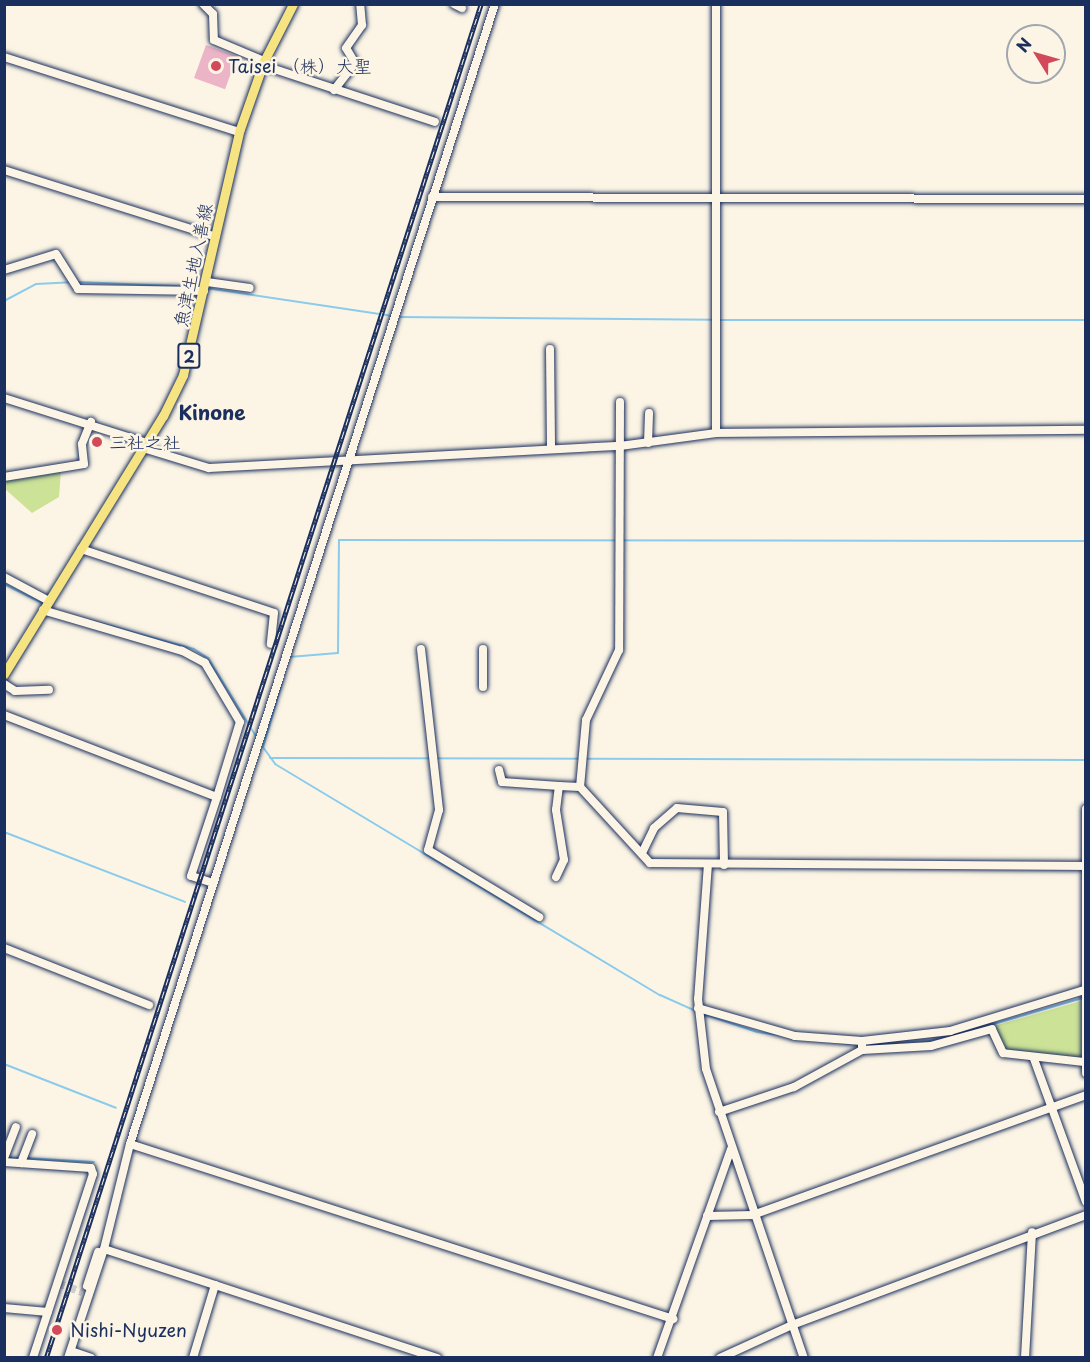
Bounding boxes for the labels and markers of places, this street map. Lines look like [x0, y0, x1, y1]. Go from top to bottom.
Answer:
place label: Taisei （株）大聖 [228, 55, 372, 77]
marker: Taisei （株）大聖 [209, 59, 223, 73]
place label: 三社之社 [109, 431, 181, 453]
marker: 三社之社 [90, 435, 104, 449]
place label: Nishi-Nyuzen [70, 1319, 187, 1341]
marker: Nishi-Nyuzen [48, 1321, 66, 1339]

